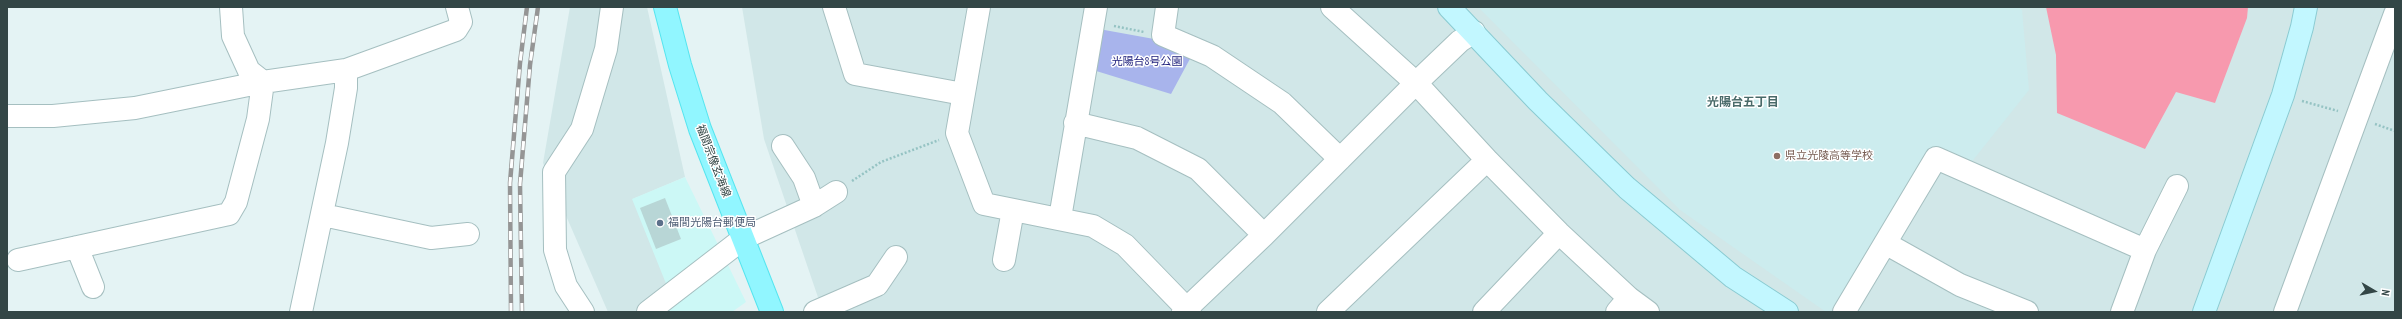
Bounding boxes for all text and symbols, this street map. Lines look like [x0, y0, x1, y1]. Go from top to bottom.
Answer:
park label: 光陽台8号公園 [1112, 55, 1182, 69]
district label: 光陽台五丁目 [1707, 96, 1779, 110]
street label: 福間宗像玄海線 [693, 123, 733, 199]
place label: 県立光陵高等学校 [1785, 149, 1873, 163]
marker: 県立光陵高等学校 [1772, 151, 1782, 161]
place label: 福間光陽台郵便局 [668, 216, 756, 230]
marker: 福間光陽台郵便局 [655, 218, 665, 228]
north arrow [2354, 271, 2394, 311]
text: N [2378, 289, 2393, 297]

